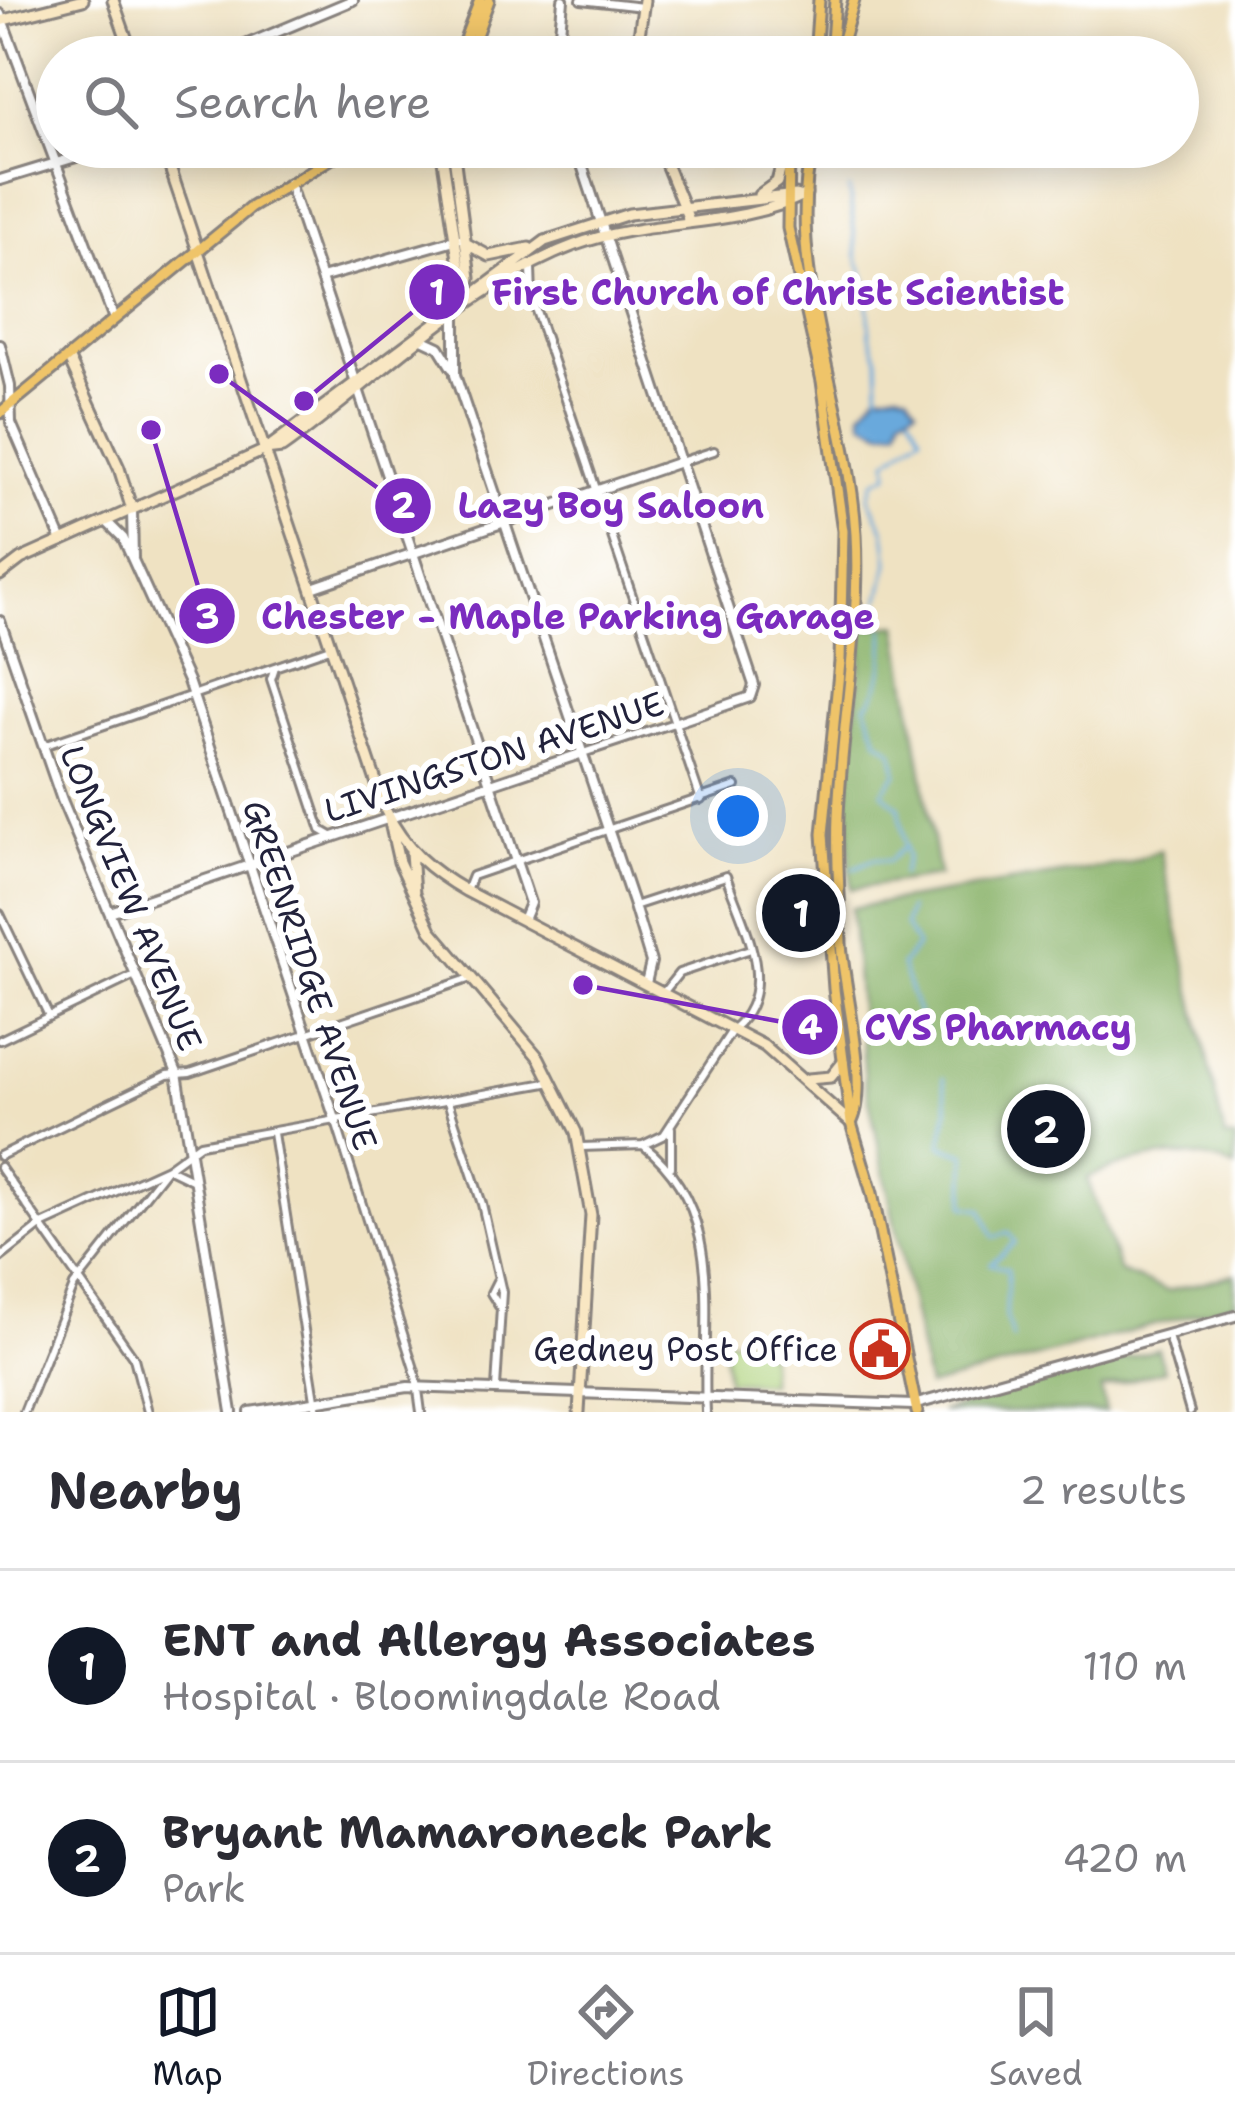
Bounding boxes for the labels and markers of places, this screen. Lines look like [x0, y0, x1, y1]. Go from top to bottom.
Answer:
callout: First Church of Christ Scientist [407, 256, 1089, 328]
callout: Lazy Boy Saloon [373, 470, 788, 542]
callout: Chester - Maple Parking Garage [177, 580, 899, 652]
pin: 1 [762, 868, 840, 958]
callout: CVS Pharmacy [780, 991, 1155, 1063]
pin: 2 [1007, 1084, 1085, 1174]
public building icon: Gedney Post Office [849, 1318, 911, 1380]
place label: Gedney Post Office [533, 1327, 838, 1372]

